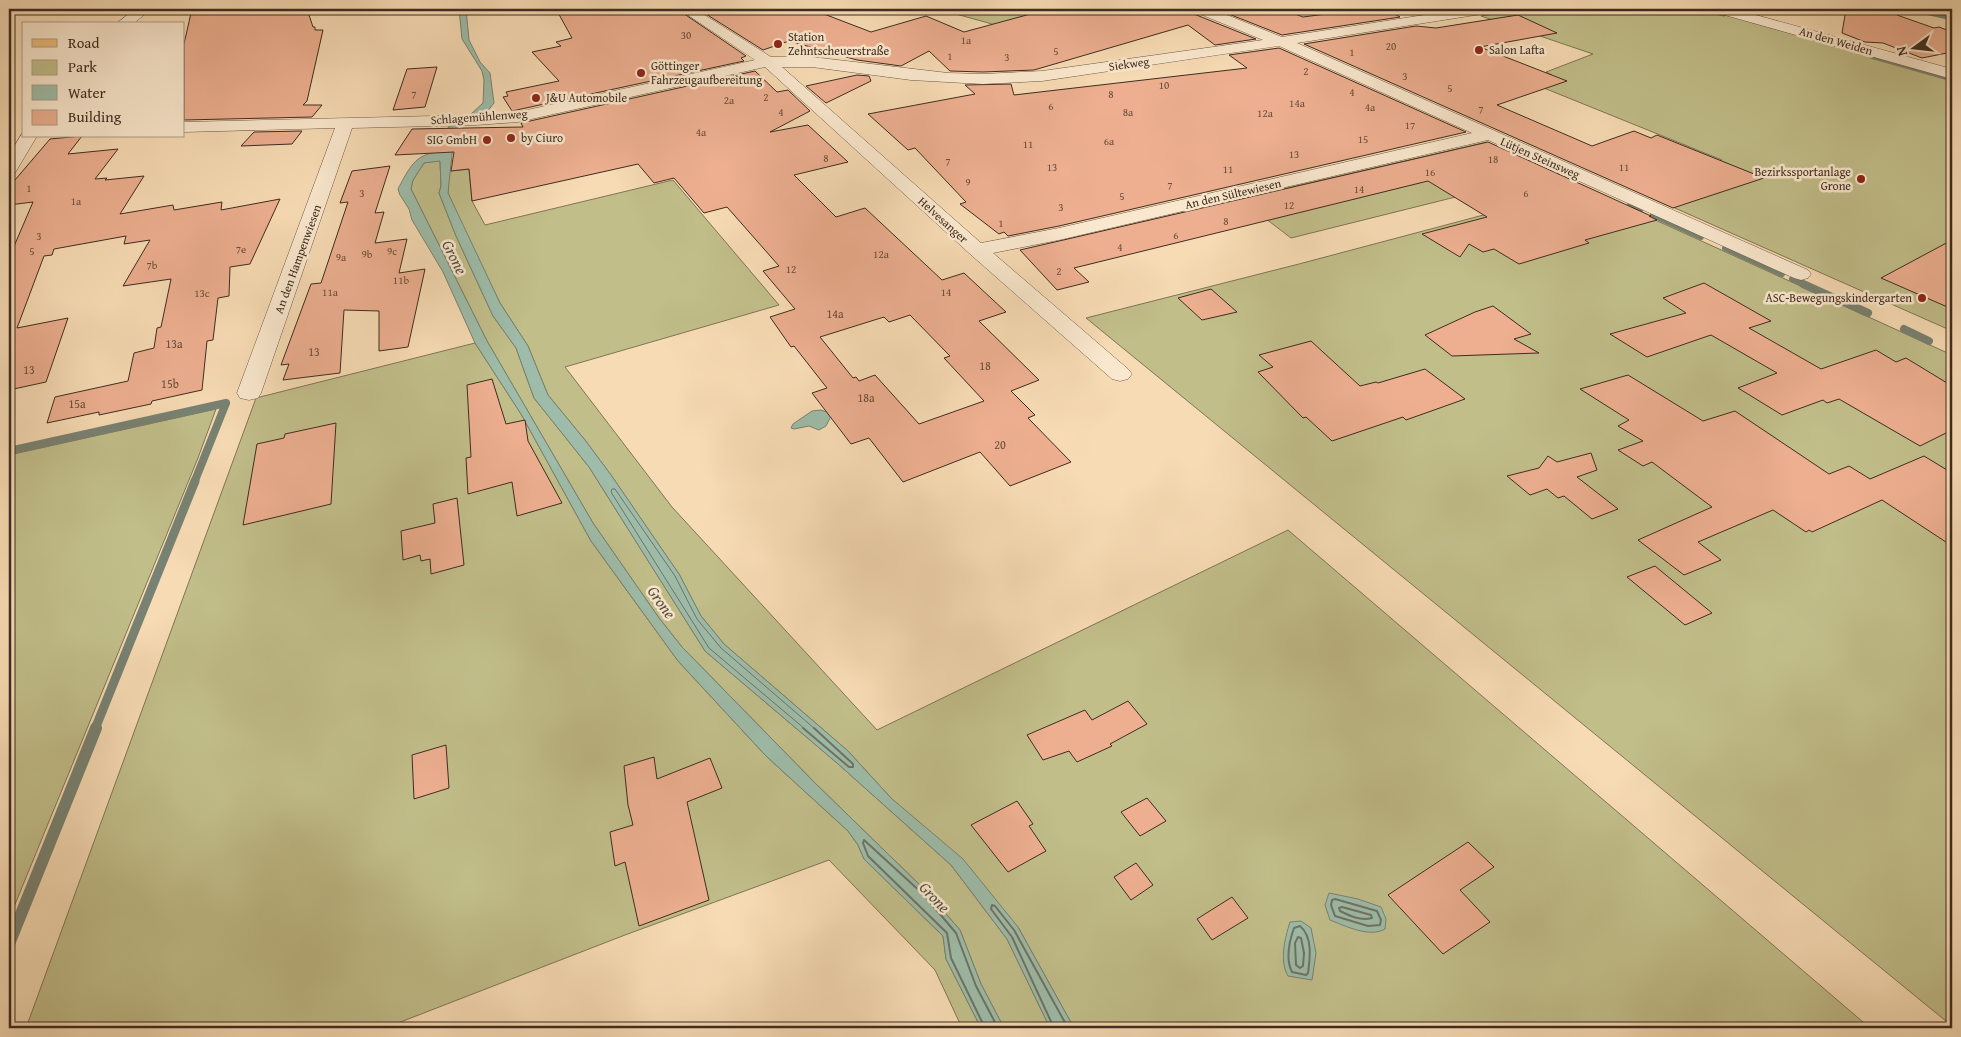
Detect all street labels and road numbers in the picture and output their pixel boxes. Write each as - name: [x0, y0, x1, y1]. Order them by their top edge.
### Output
- street label: An den Weiden: [1797, 22, 1875, 59]
- street label: Siekweg: [1108, 52, 1150, 75]
- street label: Schlagemühlenweg: [430, 105, 528, 128]
- street label: Lütjen Steinsweg: [1498, 132, 1583, 183]
- street label: An den Sültewiesen: [1183, 174, 1283, 213]
- street label: Helvesanger: [915, 193, 972, 247]
- street label: An den Hampenwiesen: [270, 202, 325, 316]

